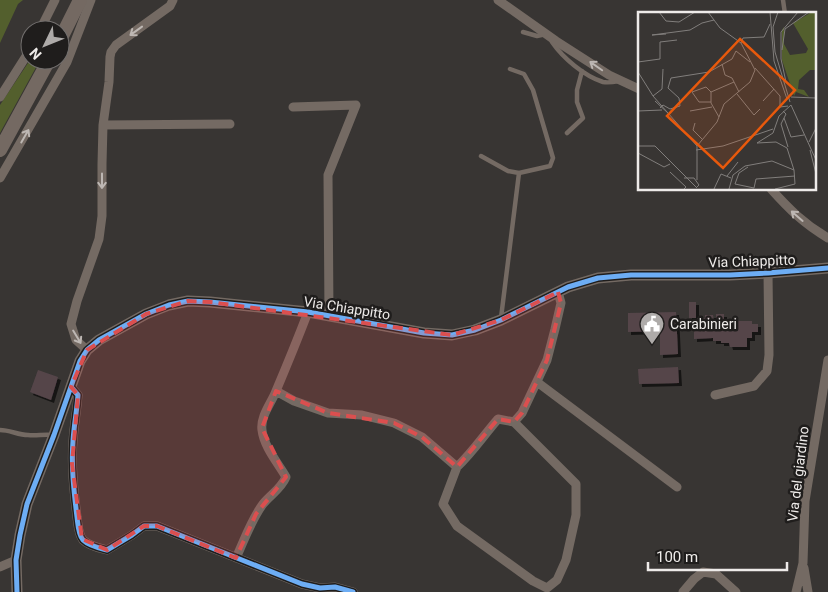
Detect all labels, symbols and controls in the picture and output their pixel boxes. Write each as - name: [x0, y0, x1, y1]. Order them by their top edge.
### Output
- inset map: [638, 12, 816, 190]
- north arrow: [20, 20, 70, 70]
- one-way arrow: [130, 25, 143, 36]
- text: N: [26, 45, 45, 63]
- one-way arrow: [589, 61, 603, 71]
- one-way arrow: [20, 130, 30, 144]
- one-way arrow: [97, 172, 107, 189]
- one-way arrow: [791, 210, 804, 222]
- street label: Via Chiappitto: [708, 251, 796, 271]
- street label: Via Chiappitto: [303, 293, 391, 323]
- public building icon: Carabinieri: [639, 311, 665, 345]
- place label: Carabinieri: [670, 316, 737, 332]
- one-way arrow: [72, 329, 82, 344]
- street label: Via del giardino: [784, 425, 812, 523]
- scale bar: [648, 540, 787, 572]
- text: 100 m: [656, 548, 698, 566]

